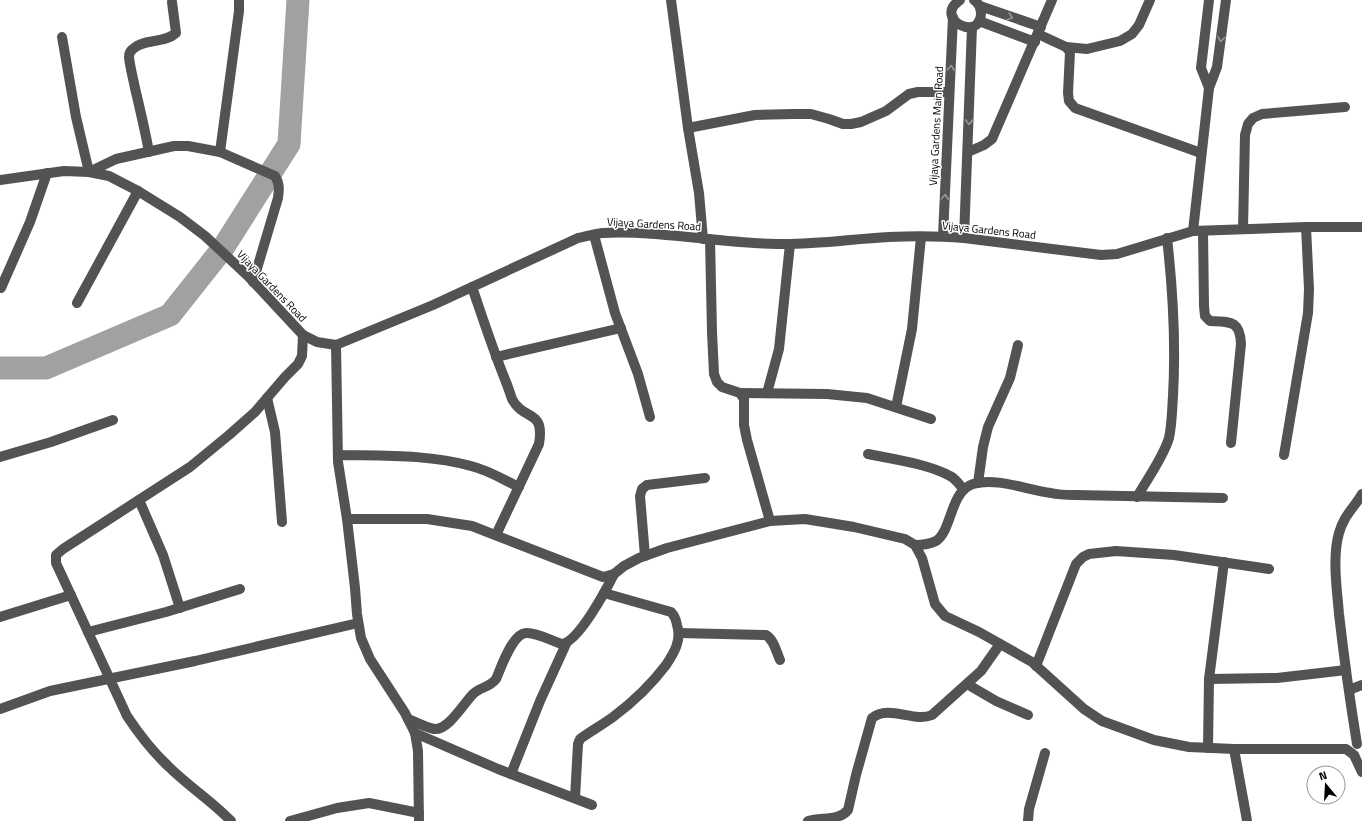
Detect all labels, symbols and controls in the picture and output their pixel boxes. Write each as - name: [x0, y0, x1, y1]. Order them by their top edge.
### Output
- one-way arrow: [1007, 12, 1014, 21]
- one-way arrow: [1217, 36, 1226, 42]
- one-way arrow: [946, 65, 955, 71]
- street label: Vijaya Gardens Main Road: [925, 66, 947, 186]
- one-way arrow: [965, 119, 973, 125]
- one-way arrow: [940, 194, 949, 200]
- street label: Vijaya Gardens Road: [606, 214, 702, 234]
- street label: Vijaya Gardens Road: [941, 217, 1037, 243]
- street label: Vijaya Gardens Road: [233, 246, 311, 326]
- north arrow: [1306, 765, 1346, 805]
- text: N: [1317, 767, 1329, 784]

